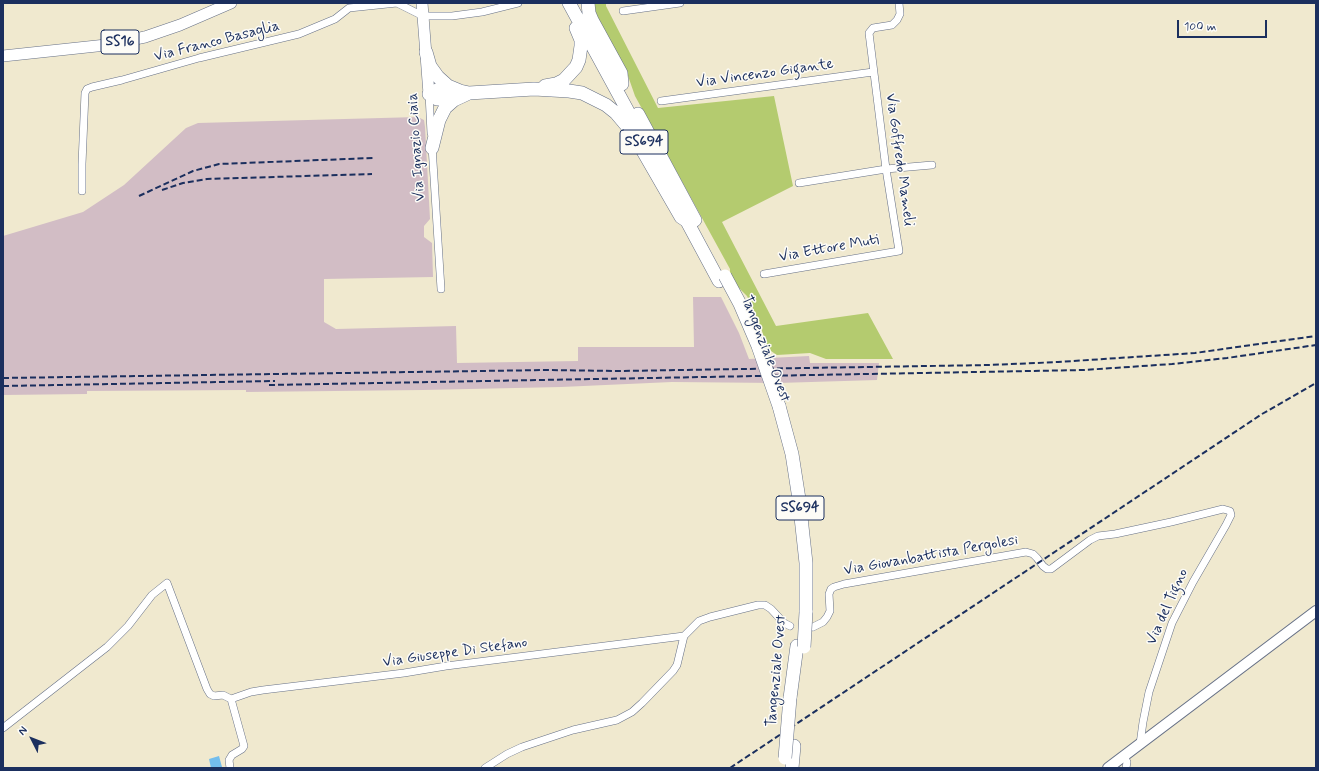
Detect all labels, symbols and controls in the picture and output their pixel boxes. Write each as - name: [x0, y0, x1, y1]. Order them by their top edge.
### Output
- scale bar: [1179, 12, 1269, 38]
- street label: Via Franco Basaglia: [152, 18, 282, 66]
- text: 100 m: [1184, 19, 1216, 35]
- road number: SS16: [101, 30, 139, 54]
- street label: Via Vincenzo Gigante: [695, 55, 835, 93]
- street label: Via Ignazio Ciaia: [404, 92, 430, 202]
- street label: Via Goffredo Mameli: [881, 92, 917, 228]
- road number: SS694: [620, 130, 668, 154]
- street label: Via Ettore Muti: [778, 231, 880, 267]
- street label: Tangenziale Ovest: [736, 293, 794, 405]
- road number: SS694: [776, 496, 824, 520]
- street label: Via Giovanbattista Pergolesi: [842, 532, 1020, 580]
- street label: Via del Tigno: [1143, 566, 1193, 648]
- street label: Tangenziale Ovest: [763, 614, 791, 728]
- street label: Via Giuseppe Di Stefano: [382, 634, 528, 672]
- north arrow: [12, 719, 52, 759]
- text: N: [15, 724, 31, 738]

